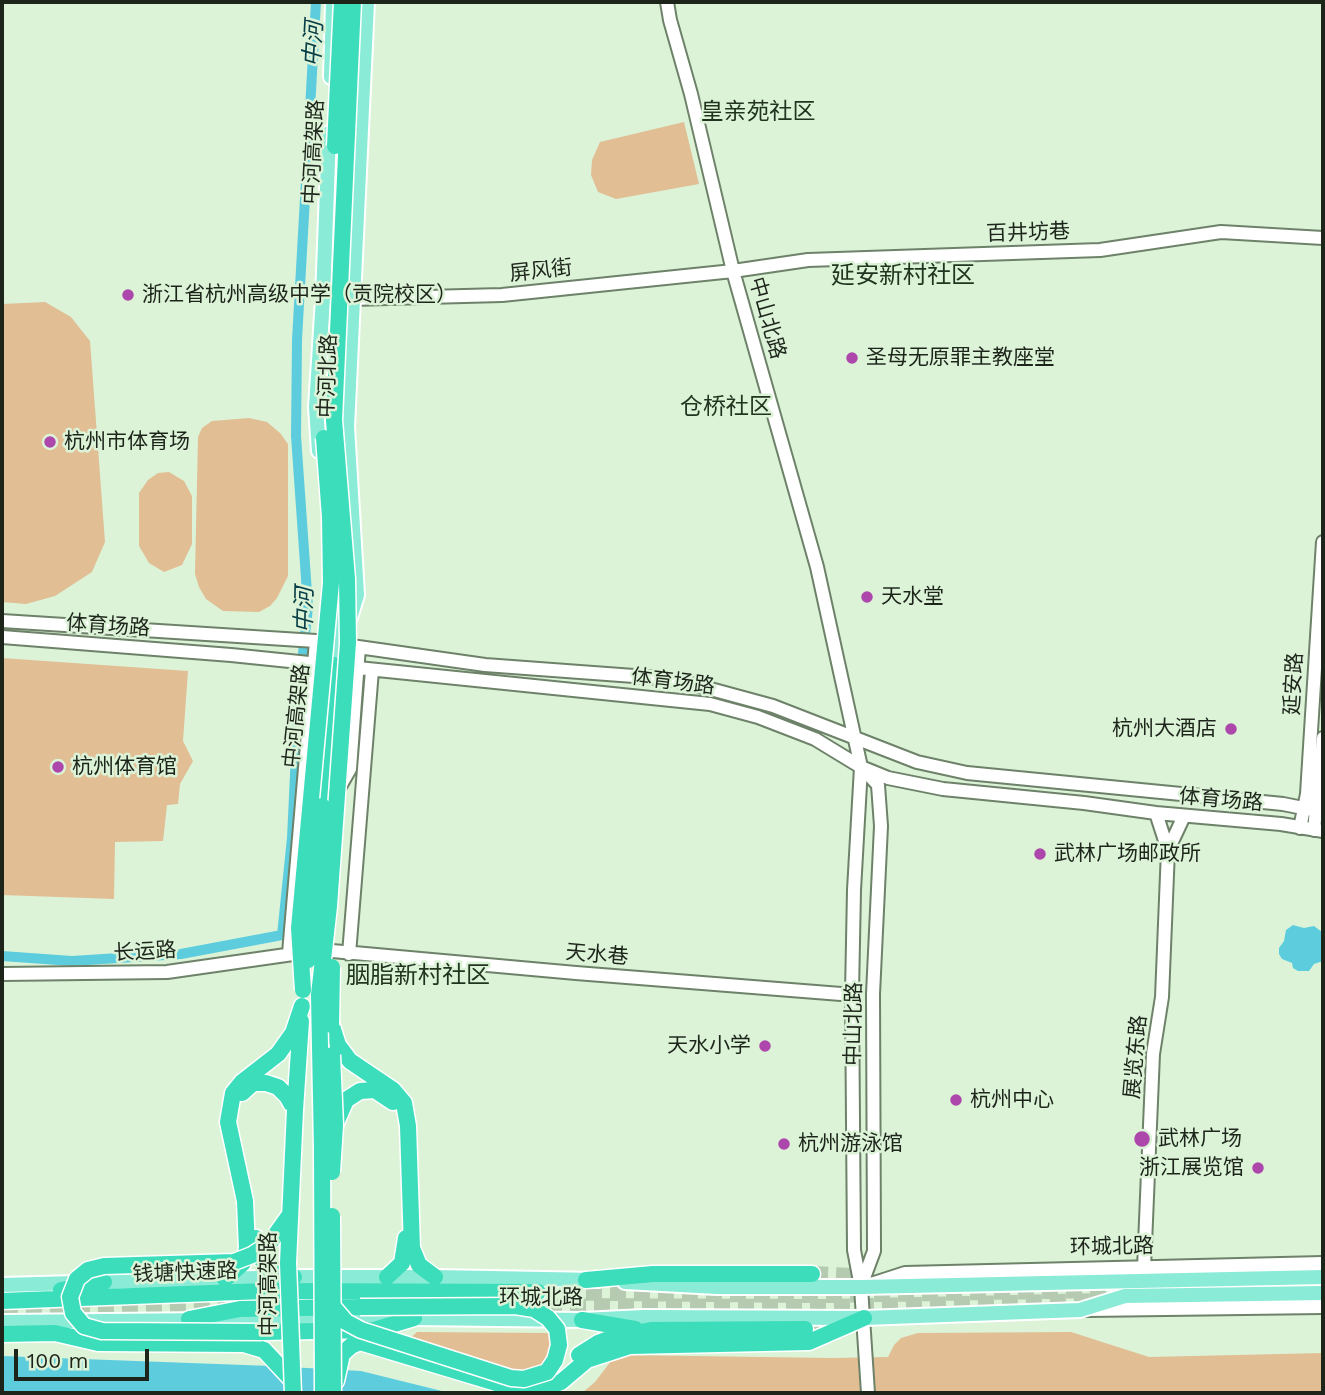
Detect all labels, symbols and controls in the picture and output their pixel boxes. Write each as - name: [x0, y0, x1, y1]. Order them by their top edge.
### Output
- water label: 中河: [299, 20, 329, 68]
- district label: 皇亲苑社区: [701, 98, 815, 126]
- street label: 中河高架路: [299, 99, 329, 205]
- street label: 百井坊巷: [986, 219, 1070, 247]
- street label: 屏风街: [508, 255, 574, 287]
- district label: 延安新村社区: [831, 262, 975, 290]
- street label: 中山北路: [743, 274, 791, 362]
- place label: 浙江省杭州高级中学（贡院校区）: [142, 282, 457, 308]
- marker: 浙江省杭州高级中学（贡院校区）: [120, 287, 136, 303]
- street label: 中河北路: [314, 334, 342, 418]
- place label: 圣母无原罪主教座堂: [866, 345, 1055, 371]
- marker: 圣母无原罪主教座堂: [844, 350, 860, 366]
- district label: 仓桥社区: [680, 393, 772, 421]
- place label: 杭州市体育场: [64, 429, 190, 455]
- marker: 杭州市体育场: [42, 434, 58, 450]
- place label: 天水堂: [881, 584, 944, 610]
- water label: 中河: [291, 587, 319, 633]
- marker: 天水堂: [859, 589, 875, 605]
- street label: 体育场路: [65, 611, 151, 641]
- street label: 延安路: [1280, 652, 1308, 716]
- street label: 中河高架路: [279, 662, 315, 770]
- street label: 体育场路: [630, 664, 716, 700]
- place label: 杭州大酒店: [1112, 716, 1217, 742]
- marker: 杭州大酒店: [1223, 721, 1239, 737]
- place label: 杭州体育馆: [72, 754, 177, 780]
- marker: 杭州体育馆: [50, 759, 66, 775]
- street label: 体育场路: [1178, 784, 1264, 816]
- place label: 武林广场邮政所: [1054, 841, 1201, 867]
- marker: 武林广场邮政所: [1032, 846, 1048, 862]
- street label: 长运路: [113, 938, 177, 966]
- street label: 天水巷: [565, 940, 629, 970]
- district label: 胭脂新村社区: [346, 962, 490, 990]
- street label: 中山北路: [841, 982, 867, 1066]
- street label: 展览东路: [1120, 1014, 1152, 1100]
- place label: 天水小学: [667, 1033, 751, 1059]
- marker: 天水小学: [757, 1038, 773, 1054]
- place label: 杭州中心: [970, 1087, 1054, 1113]
- marker: 杭州中心: [948, 1092, 964, 1108]
- place label: 武林广场: [1158, 1126, 1242, 1152]
- marker: 武林广场: [1132, 1129, 1152, 1149]
- place label: 杭州游泳馆: [798, 1131, 903, 1157]
- marker: 杭州游泳馆: [776, 1136, 792, 1152]
- place label: 浙江展览馆: [1139, 1155, 1244, 1181]
- marker: 浙江展览馆: [1250, 1160, 1266, 1176]
- street label: 中河高架路: [256, 1232, 282, 1336]
- street label: 环城北路: [1070, 1234, 1154, 1260]
- street label: 钱塘快速路: [132, 1259, 238, 1287]
- street label: 环城北路: [499, 1285, 583, 1311]
- scale bar: [18, 1336, 152, 1380]
- text: 100 m: [27, 1348, 89, 1373]

